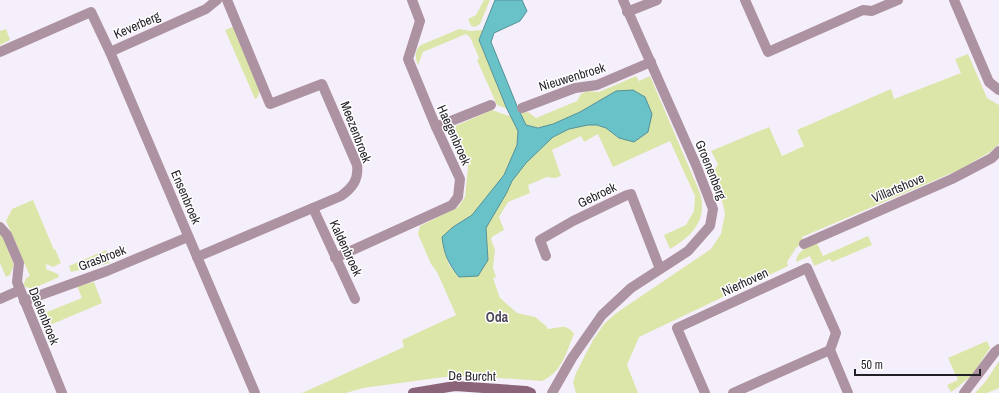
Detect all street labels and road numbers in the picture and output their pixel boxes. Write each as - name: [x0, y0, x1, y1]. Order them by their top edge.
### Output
- street label: Keverberg: [111, 7, 163, 43]
- street label: Nieuwenbroek: [537, 59, 608, 95]
- street label: Meezenbroek: [336, 99, 376, 166]
- street label: Haegenbroek: [433, 102, 475, 168]
- street label: Groenenberg: [691, 138, 731, 202]
- street label: Ensenbroek: [167, 167, 205, 227]
- street label: Villartshove: [869, 169, 927, 207]
- street label: Gebroek: [575, 178, 620, 212]
- street label: Kaldenbroek: [326, 217, 367, 279]
- street label: Grasbroek: [76, 241, 129, 275]
- street label: Nierhoven: [719, 264, 771, 300]
- street label: Daelenbroek: [25, 285, 63, 348]
- street label: De Burcht: [448, 367, 496, 385]

